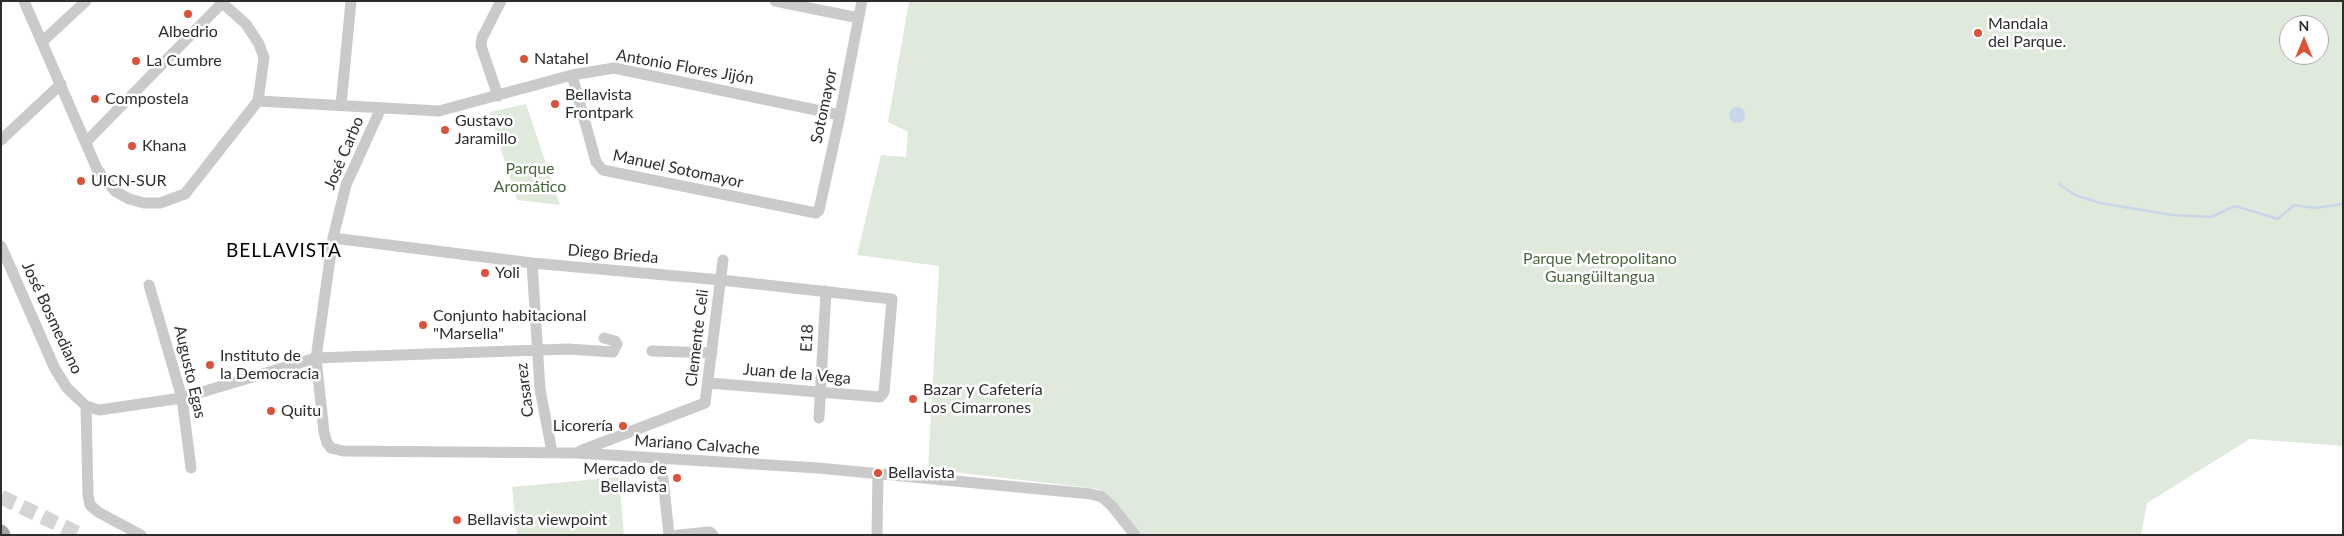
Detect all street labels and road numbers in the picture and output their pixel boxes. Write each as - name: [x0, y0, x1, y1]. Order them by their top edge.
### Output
- street label: Antonio Flores Jijón: [615, 45, 755, 89]
- street label: Sotomayor: [807, 67, 841, 145]
- street label: José Carbo: [320, 114, 368, 192]
- street label: Manuel Sotomayor: [611, 146, 745, 192]
- street label: Diego Brieda: [567, 240, 659, 268]
- street label: José Bosmediano: [18, 259, 86, 377]
- street label: Clemente Celi: [681, 288, 713, 388]
- street label: Augusto Egas: [170, 324, 210, 420]
- street label: E18: [797, 324, 817, 352]
- street label: Juan de la Vega: [742, 360, 852, 388]
- street label: Casarez: [512, 362, 538, 418]
- street label: Mariano Calvache: [634, 431, 760, 459]

